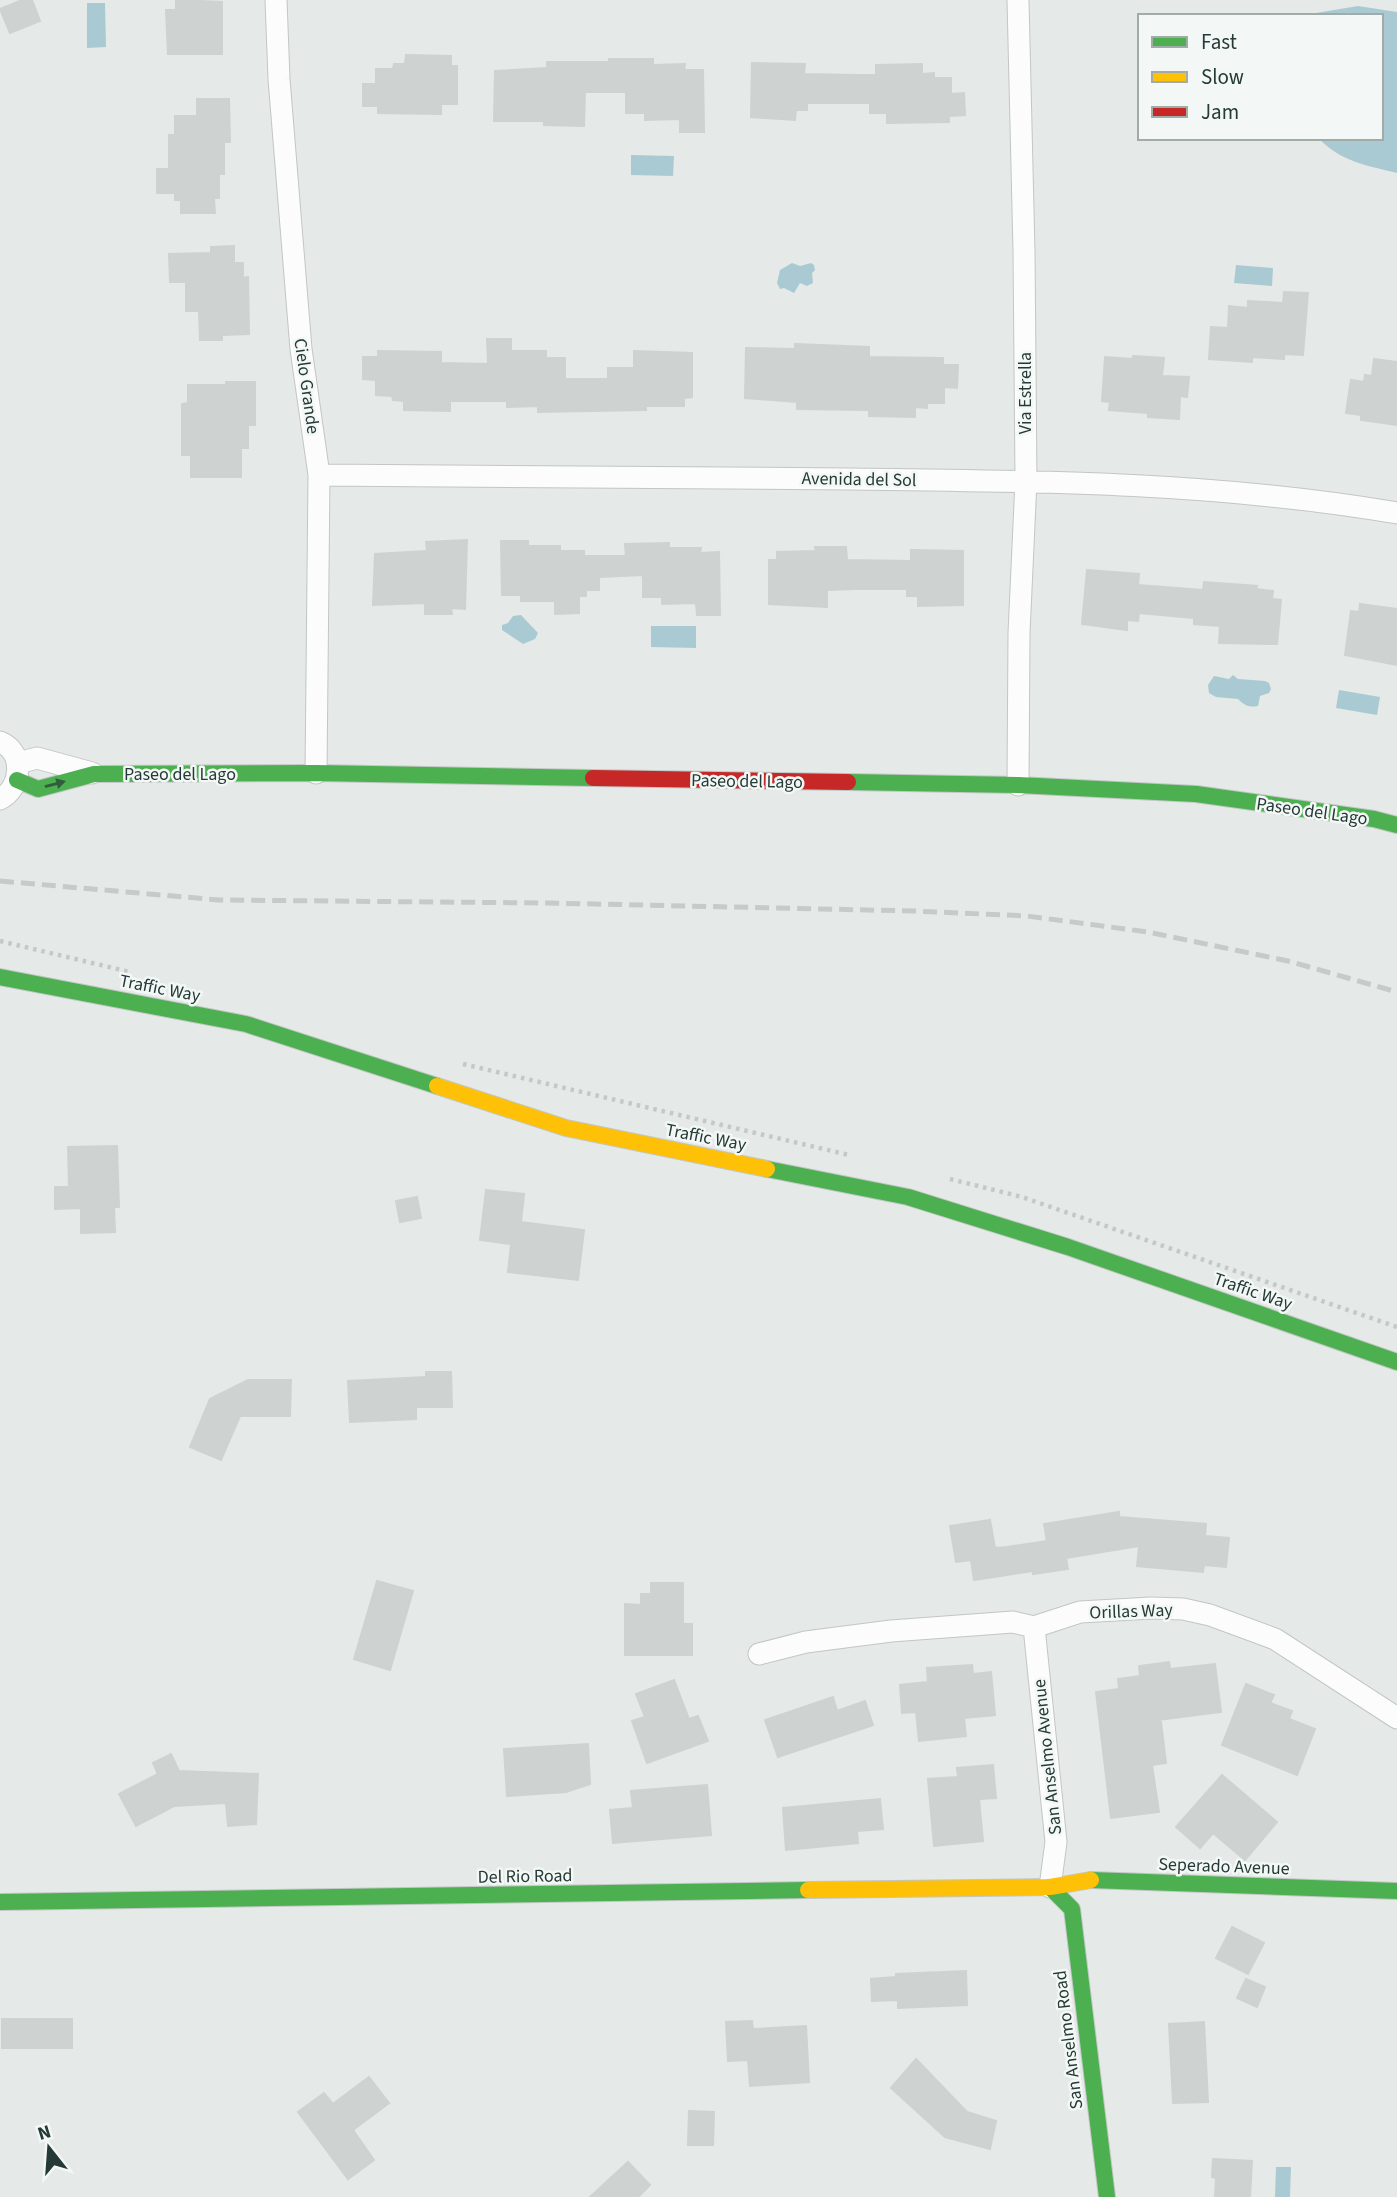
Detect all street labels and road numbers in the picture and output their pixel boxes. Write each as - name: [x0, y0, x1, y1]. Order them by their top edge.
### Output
- street label: Cielo Grande: [287, 337, 326, 436]
- street label: Via Estrella: [1013, 352, 1038, 434]
- street label: Avenida del Sol: [801, 466, 917, 493]
- street label: Paseo del Lago: [124, 762, 236, 787]
- street label: Paseo del Lago: [691, 768, 803, 795]
- street label: Paseo del Lago: [1255, 791, 1369, 832]
- street label: Traffic Way: [117, 968, 203, 1009]
- street label: Traffic Way: [663, 1117, 749, 1158]
- street label: Traffic Way: [1210, 1266, 1296, 1317]
- street label: Orillas Way: [1089, 1598, 1174, 1625]
- street label: San Anselmo Avenue: [1027, 1678, 1068, 1836]
- street label: Seperado Avenue: [1158, 1852, 1290, 1881]
- street label: Del Rio Road: [477, 1863, 573, 1890]
- street label: San Anselmo Road: [1048, 1969, 1089, 2111]

